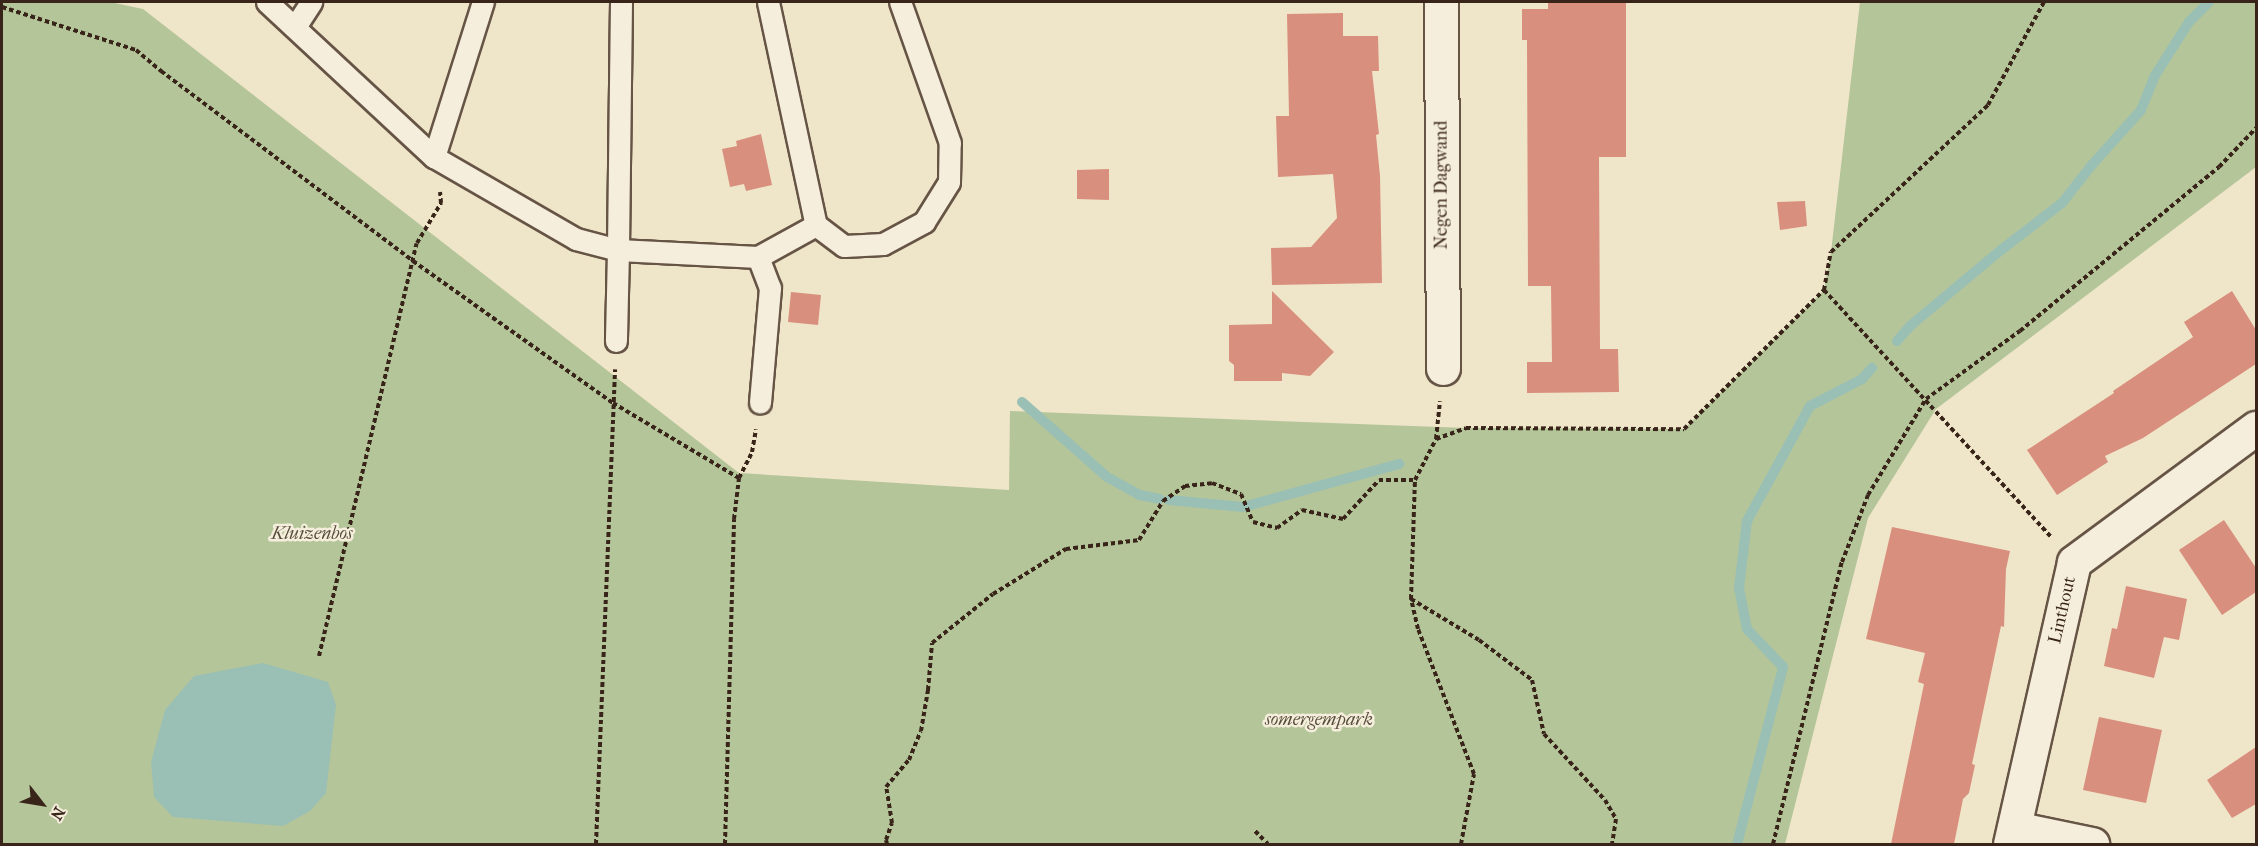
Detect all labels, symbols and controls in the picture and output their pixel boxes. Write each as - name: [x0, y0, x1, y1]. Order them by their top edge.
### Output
- street label: Negen Dagwand: [1431, 121, 1453, 249]
- park label: Kluizenbos: [271, 523, 353, 545]
- street label: Linthout: [2045, 574, 2081, 646]
- park label: somergempark: [1265, 709, 1373, 731]
- north arrow: [12, 774, 72, 834]
- text: N: [47, 803, 69, 824]

